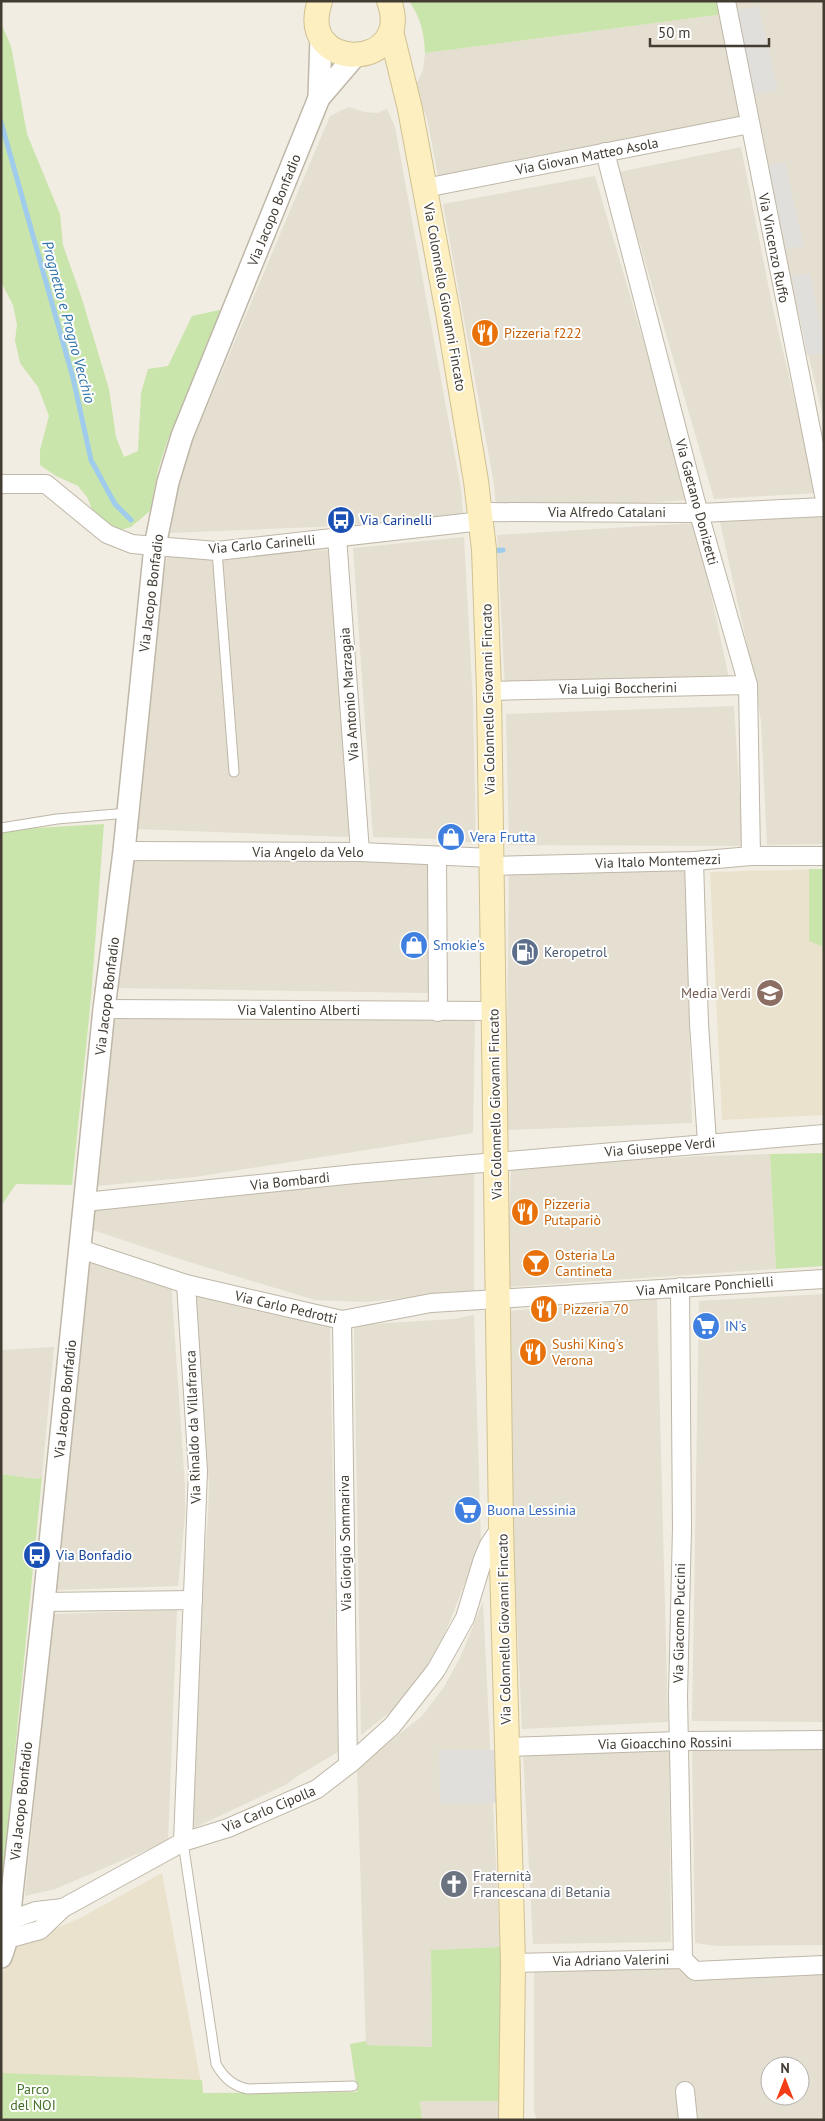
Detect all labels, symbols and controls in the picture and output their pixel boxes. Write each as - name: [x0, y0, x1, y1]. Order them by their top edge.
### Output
- scale bar: [650, 15, 769, 47]
- text: 50 m: [658, 23, 691, 42]
- street label: Via Giovan Matteo Asola: [513, 133, 660, 179]
- street label: Via Jacopo Bonfadio: [243, 151, 305, 270]
- street label: Via Vincenzo Ruffo: [754, 191, 793, 304]
- street label: Via Colonnello Giovanni Fincato: [419, 200, 470, 393]
- water label: Prognetto e Progno Vecchio: [38, 239, 100, 405]
- restaurant icon: Pizzeria f222: [470, 318, 500, 348]
- place label: Pizzeria f222: [504, 324, 582, 342]
- street label: Via Gaetano Donizetti: [671, 436, 723, 567]
- street label: Via Alfredo Catalani: [547, 503, 666, 521]
- bus stop icon: Via Carinelli: [326, 505, 356, 535]
- place label: Via Carinelli: [359, 511, 432, 529]
- street label: Via Carlo Carinelli: [207, 530, 316, 558]
- street label: Via Jacopo Bonfadio: [135, 533, 167, 654]
- street label: Via Colonnello Giovanni Fincato: [477, 603, 499, 796]
- street label: Via Antonio Marzagaia: [335, 627, 363, 762]
- street label: Via Luigi Boccherini: [558, 678, 677, 698]
- shop icon: Vera Frutta: [436, 822, 466, 852]
- place label: Vera Frutta: [469, 828, 536, 846]
- street label: Via Angelo da Velo: [251, 843, 364, 861]
- street label: Via Italo Montemezzi: [594, 850, 721, 872]
- shop icon: Smokie's: [399, 930, 429, 960]
- street label: Via Jacopo Bonfadio: [91, 936, 123, 1057]
- place label: Smokie's: [433, 936, 485, 954]
- fuel station icon: Keropetrol: [510, 937, 540, 967]
- place label: Keropetrol: [544, 943, 607, 961]
- school or university icon: Media Verdi: [755, 978, 785, 1008]
- place label: Media Verdi: [681, 984, 751, 1002]
- street label: Via Valentino Alberti: [237, 1001, 360, 1019]
- street label: Via Colonnello Giovanni Fincato: [484, 1008, 506, 1201]
- street label: Via Giuseppe Verdi: [603, 1133, 716, 1161]
- street label: Via Bombardi: [248, 1168, 331, 1194]
- place label: Pizzeria Putapariò: [544, 1195, 601, 1229]
- restaurant icon: Pizzeria Putapariò: [510, 1197, 540, 1227]
- place label: Osteria La Cantineta: [555, 1246, 615, 1280]
- bar icon: Osteria La Cantineta: [521, 1248, 551, 1278]
- street label: Via Amilcare Ponchielli: [635, 1272, 774, 1300]
- street label: Via Carlo Pedrotti: [232, 1286, 339, 1328]
- restaurant icon: Pizzeria 70: [529, 1294, 559, 1324]
- place label: Pizzeria 70: [563, 1300, 629, 1318]
- supermarket icon: IN's: [691, 1311, 721, 1341]
- place label: IN's: [725, 1317, 747, 1335]
- place label: Sushi King's Verona: [551, 1335, 624, 1369]
- restaurant icon: Sushi King's Verona: [518, 1337, 548, 1367]
- street label: Via Jacopo Bonfadio: [50, 1339, 80, 1460]
- street label: Via Rinaldo da Villafranca: [181, 1350, 205, 1505]
- street label: Via Giorgio Sommariva: [335, 1475, 355, 1612]
- supermarket icon: Buona Lessinia: [453, 1495, 483, 1525]
- place label: Buona Lessinia: [487, 1501, 576, 1519]
- street label: Via Colonnello Giovanni Fincato: [493, 1533, 515, 1726]
- bus stop icon: Via Bonfadio: [22, 1540, 52, 1570]
- place label: Via Bonfadio: [55, 1546, 132, 1564]
- street label: Via Giacomo Puccini: [669, 1563, 689, 1684]
- street label: Via Gioacchino Rossini: [597, 1733, 732, 1753]
- street label: Via Jacopo Bonfadio: [6, 1741, 36, 1862]
- street label: Via Carlo Cipolla: [219, 1781, 318, 1837]
- place label: Fraternità Francescana di Betania: [473, 1867, 611, 1901]
- church icon: Fraternità Francescana di Betania: [439, 1869, 469, 1899]
- street label: Via Adriano Valerini: [551, 1950, 670, 1970]
- north arrow: [760, 2056, 810, 2106]
- text: N: [780, 2059, 790, 2077]
- park label: Parco del NOI: [10, 2080, 56, 2114]

